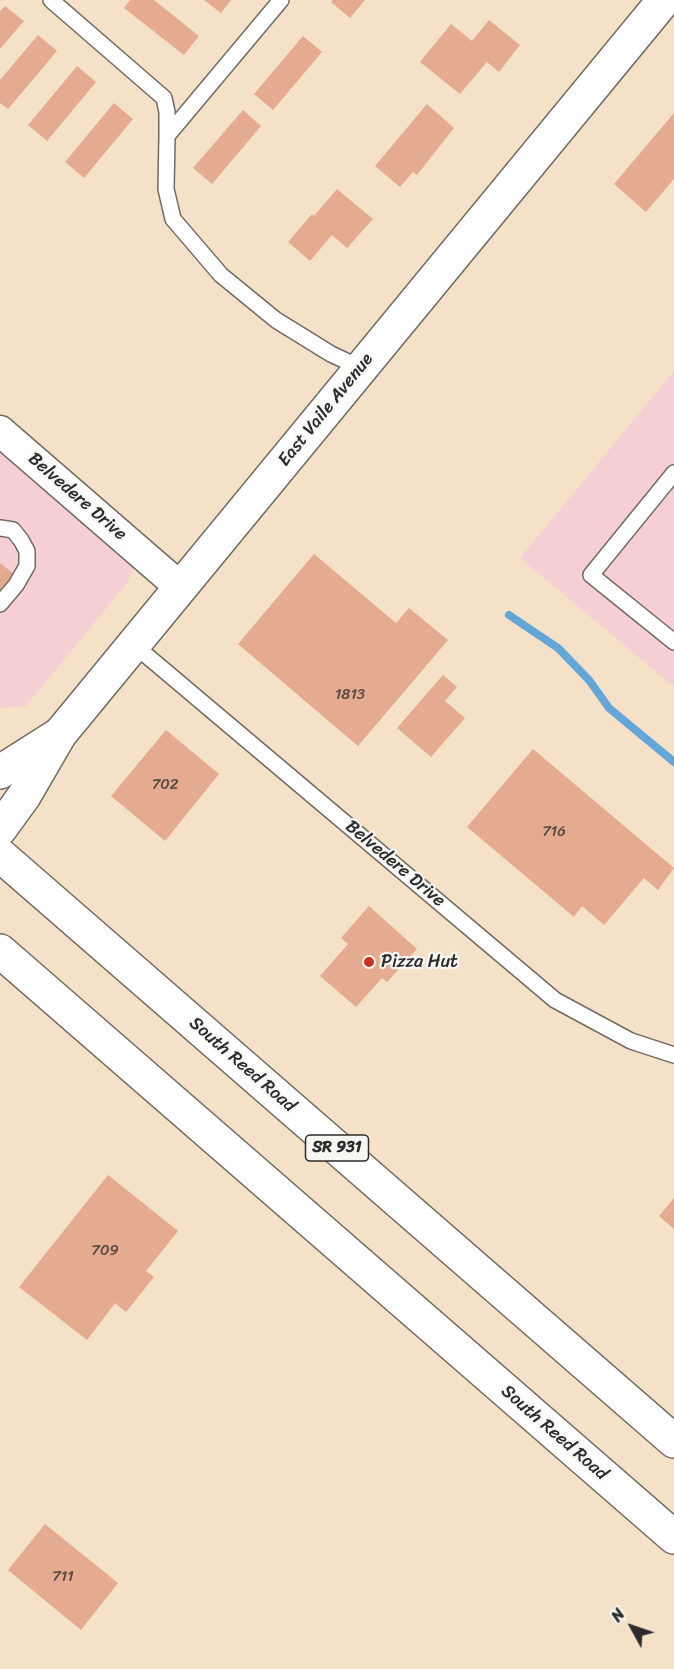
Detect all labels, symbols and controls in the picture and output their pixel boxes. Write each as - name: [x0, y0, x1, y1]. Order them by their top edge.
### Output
- street label: East Vaile Avenue: [274, 349, 378, 471]
- street label: Belvedere Drive: [23, 448, 131, 546]
- house number: 1813: [335, 686, 365, 704]
- house number: 702: [152, 776, 178, 794]
- street label: Belvedere Drive: [341, 816, 449, 912]
- house number: 716: [542, 823, 566, 841]
- place label: Pizza Hut: [381, 951, 458, 973]
- marker: Pizza Hut: [362, 955, 376, 969]
- street label: South Reed Road: [184, 1013, 300, 1117]
- road number: SR 931: [306, 1135, 368, 1161]
- house number: 709: [91, 1242, 119, 1260]
- street label: South Reed Road: [496, 1381, 612, 1485]
- house number: 711: [52, 1568, 74, 1586]
- north arrow: [602, 1597, 662, 1657]
- text: N: [603, 1602, 633, 1629]

